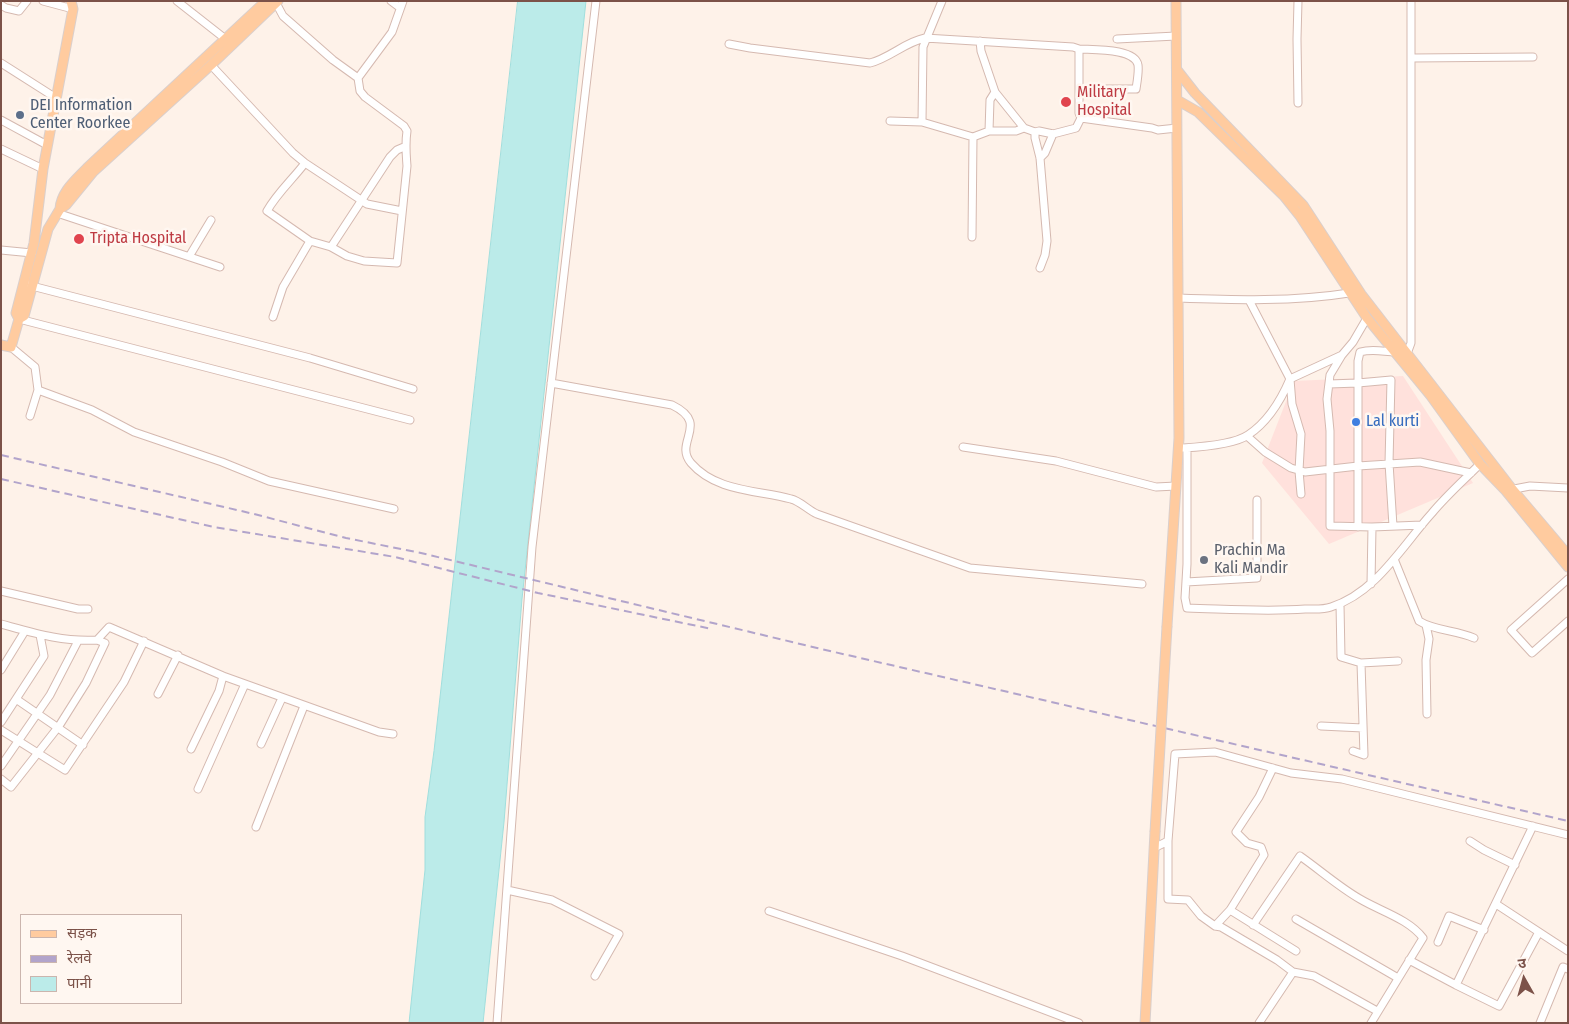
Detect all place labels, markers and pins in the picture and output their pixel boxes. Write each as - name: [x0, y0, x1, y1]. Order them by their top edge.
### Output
- place label: Military Hospital: [1077, 83, 1132, 121]
- marker: Military Hospital: [1059, 95, 1073, 109]
- place label: DEI Information Center Roorkee: [30, 96, 132, 134]
- marker: DEI Information Center Roorkee: [14, 109, 26, 121]
- place label: Tripta Hospital: [90, 229, 186, 249]
- marker: Tripta Hospital: [72, 232, 86, 246]
- place label: Lal kurti: [1366, 412, 1419, 432]
- marker: Lal kurti: [1350, 416, 1362, 428]
- place label: Prachin Ma Kali Mandir: [1214, 541, 1288, 579]
- marker: Prachin Ma Kali Mandir: [1198, 554, 1210, 566]

